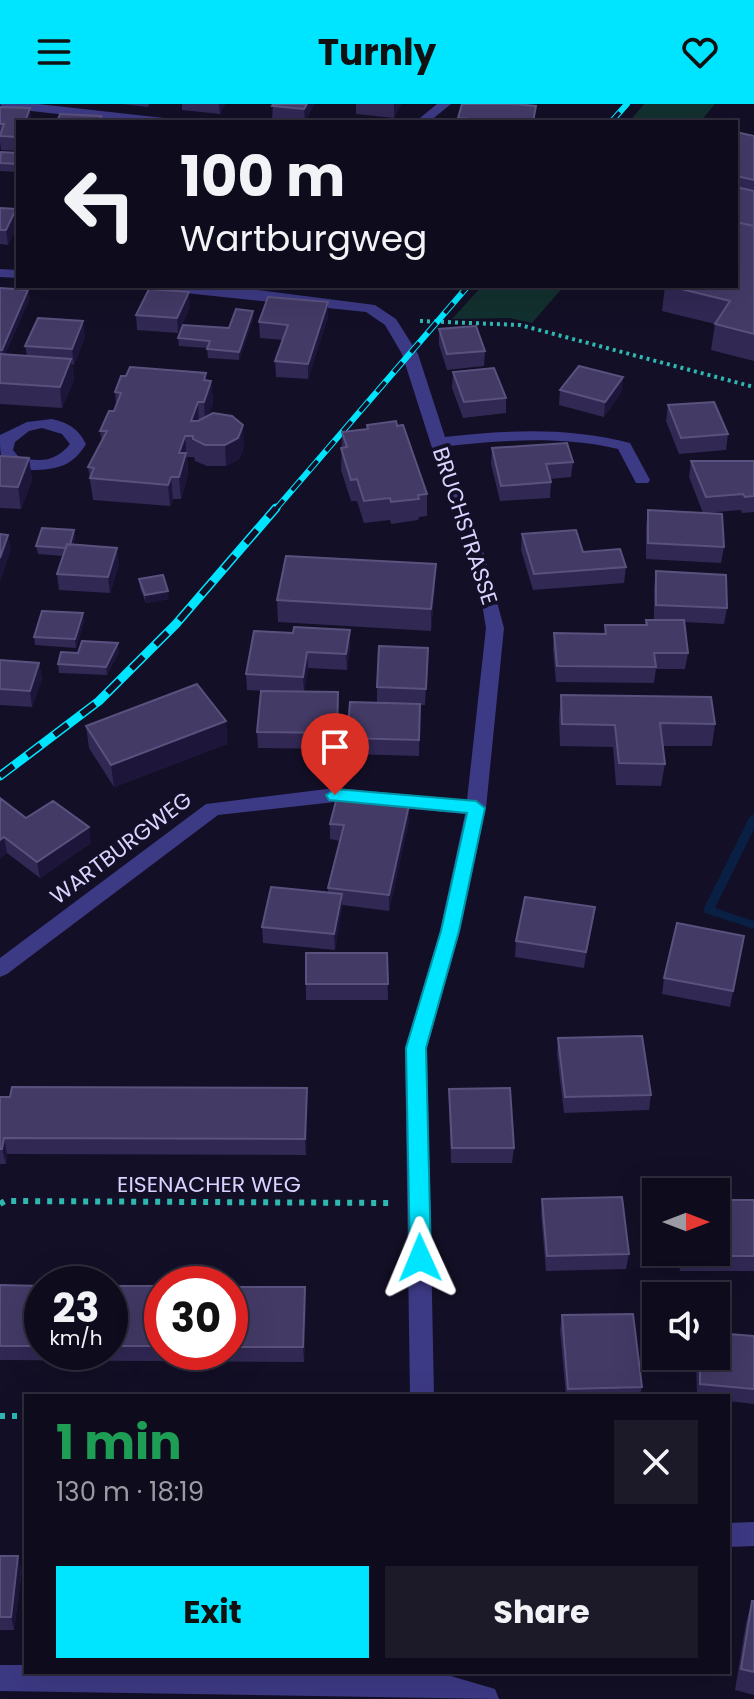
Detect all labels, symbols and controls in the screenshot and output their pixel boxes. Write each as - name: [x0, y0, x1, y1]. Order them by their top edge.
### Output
- text: Turnly: [318, 27, 436, 78]
- icon: menu: [32, 30, 76, 74]
- icon: heart: [678, 30, 722, 74]
- text: 100 m: [180, 137, 345, 216]
- icon: left: [48, 152, 152, 256]
- text: Wartburgweg: [180, 213, 427, 264]
- street label: BRUCHSTRASSE: [425, 443, 505, 609]
- pin: [301, 713, 369, 795]
- icon: arrive: [313, 725, 357, 769]
- street label: WARTBURGWEG: [44, 784, 198, 912]
- street label: EISENACHER WEG: [117, 1169, 301, 1200]
- north arrow: [642, 1178, 730, 1266]
- map controls: [642, 1178, 730, 1370]
- position arrow: [378, 1216, 462, 1300]
- speed limit sign: 30: [144, 1266, 248, 1370]
- text: 23: [52, 1280, 100, 1336]
- button: sound: [642, 1282, 730, 1370]
- text: km/h: [49, 1324, 103, 1352]
- text: 1 min: [56, 1409, 182, 1476]
- button: close: [614, 1420, 698, 1504]
- text: 130 m · 18:19: [56, 1474, 204, 1510]
- button: Exit: [56, 1566, 369, 1658]
- button: Share: [385, 1566, 698, 1658]

